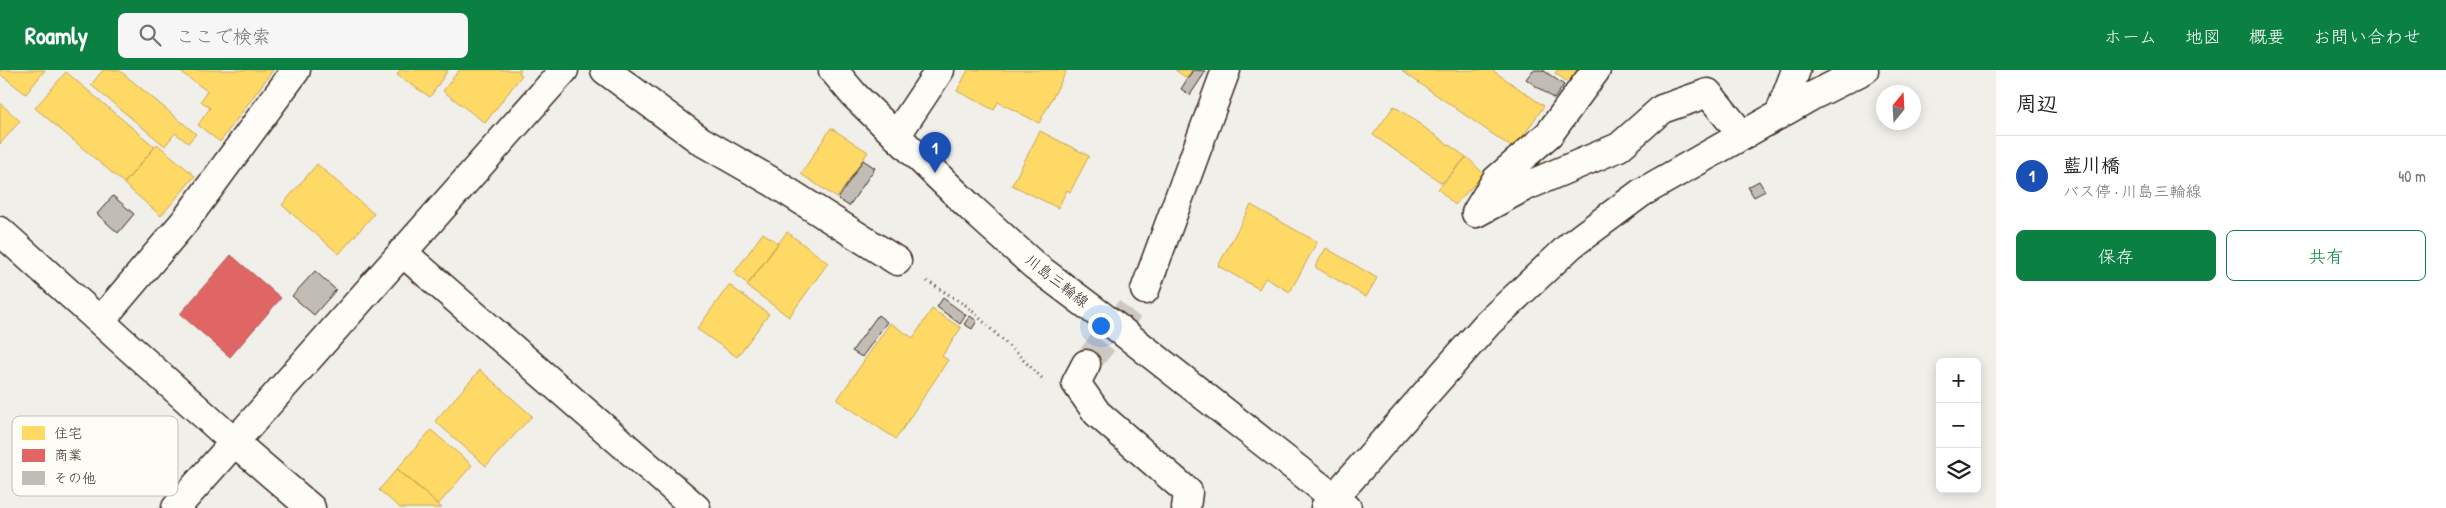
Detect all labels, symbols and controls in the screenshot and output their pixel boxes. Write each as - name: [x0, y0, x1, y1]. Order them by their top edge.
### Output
- search box: [118, 13, 468, 58]
- text: Roamly: [25, 19, 88, 51]
- icon: search: [136, 21, 164, 49]
- text: ここで検索: [176, 23, 271, 49]
- text: ホーム: [2104, 24, 2157, 49]
- text: 地図: [2185, 24, 2221, 49]
- text: 概要: [2249, 24, 2285, 49]
- text: お問い合わせ: [2313, 24, 2421, 49]
- north arrow: [1876, 85, 1921, 130]
- text: 周辺: [2016, 89, 2058, 118]
- pin: 1: [919, 132, 951, 173]
- text: 藍川橋: [2063, 152, 2120, 178]
- text: 1: [2029, 165, 2035, 187]
- text: 40 m: [2398, 165, 2426, 187]
- text: バス停 · 川島三輪線: [2063, 180, 2202, 202]
- button: 保存: [2016, 230, 2216, 281]
- button: 共有: [2226, 230, 2426, 281]
- street label: 川島三輪線: [1021, 249, 1093, 312]
- your location: [1088, 313, 1114, 339]
- map controls: [1936, 358, 1981, 493]
- button: +: [1936, 358, 1981, 403]
- button: −: [1936, 403, 1981, 448]
- legend: [12, 416, 178, 496]
- text: 住宅: [54, 423, 82, 442]
- text: 商業: [54, 445, 82, 464]
- button: layers: [1936, 448, 1981, 493]
- text: その他: [54, 468, 96, 487]

